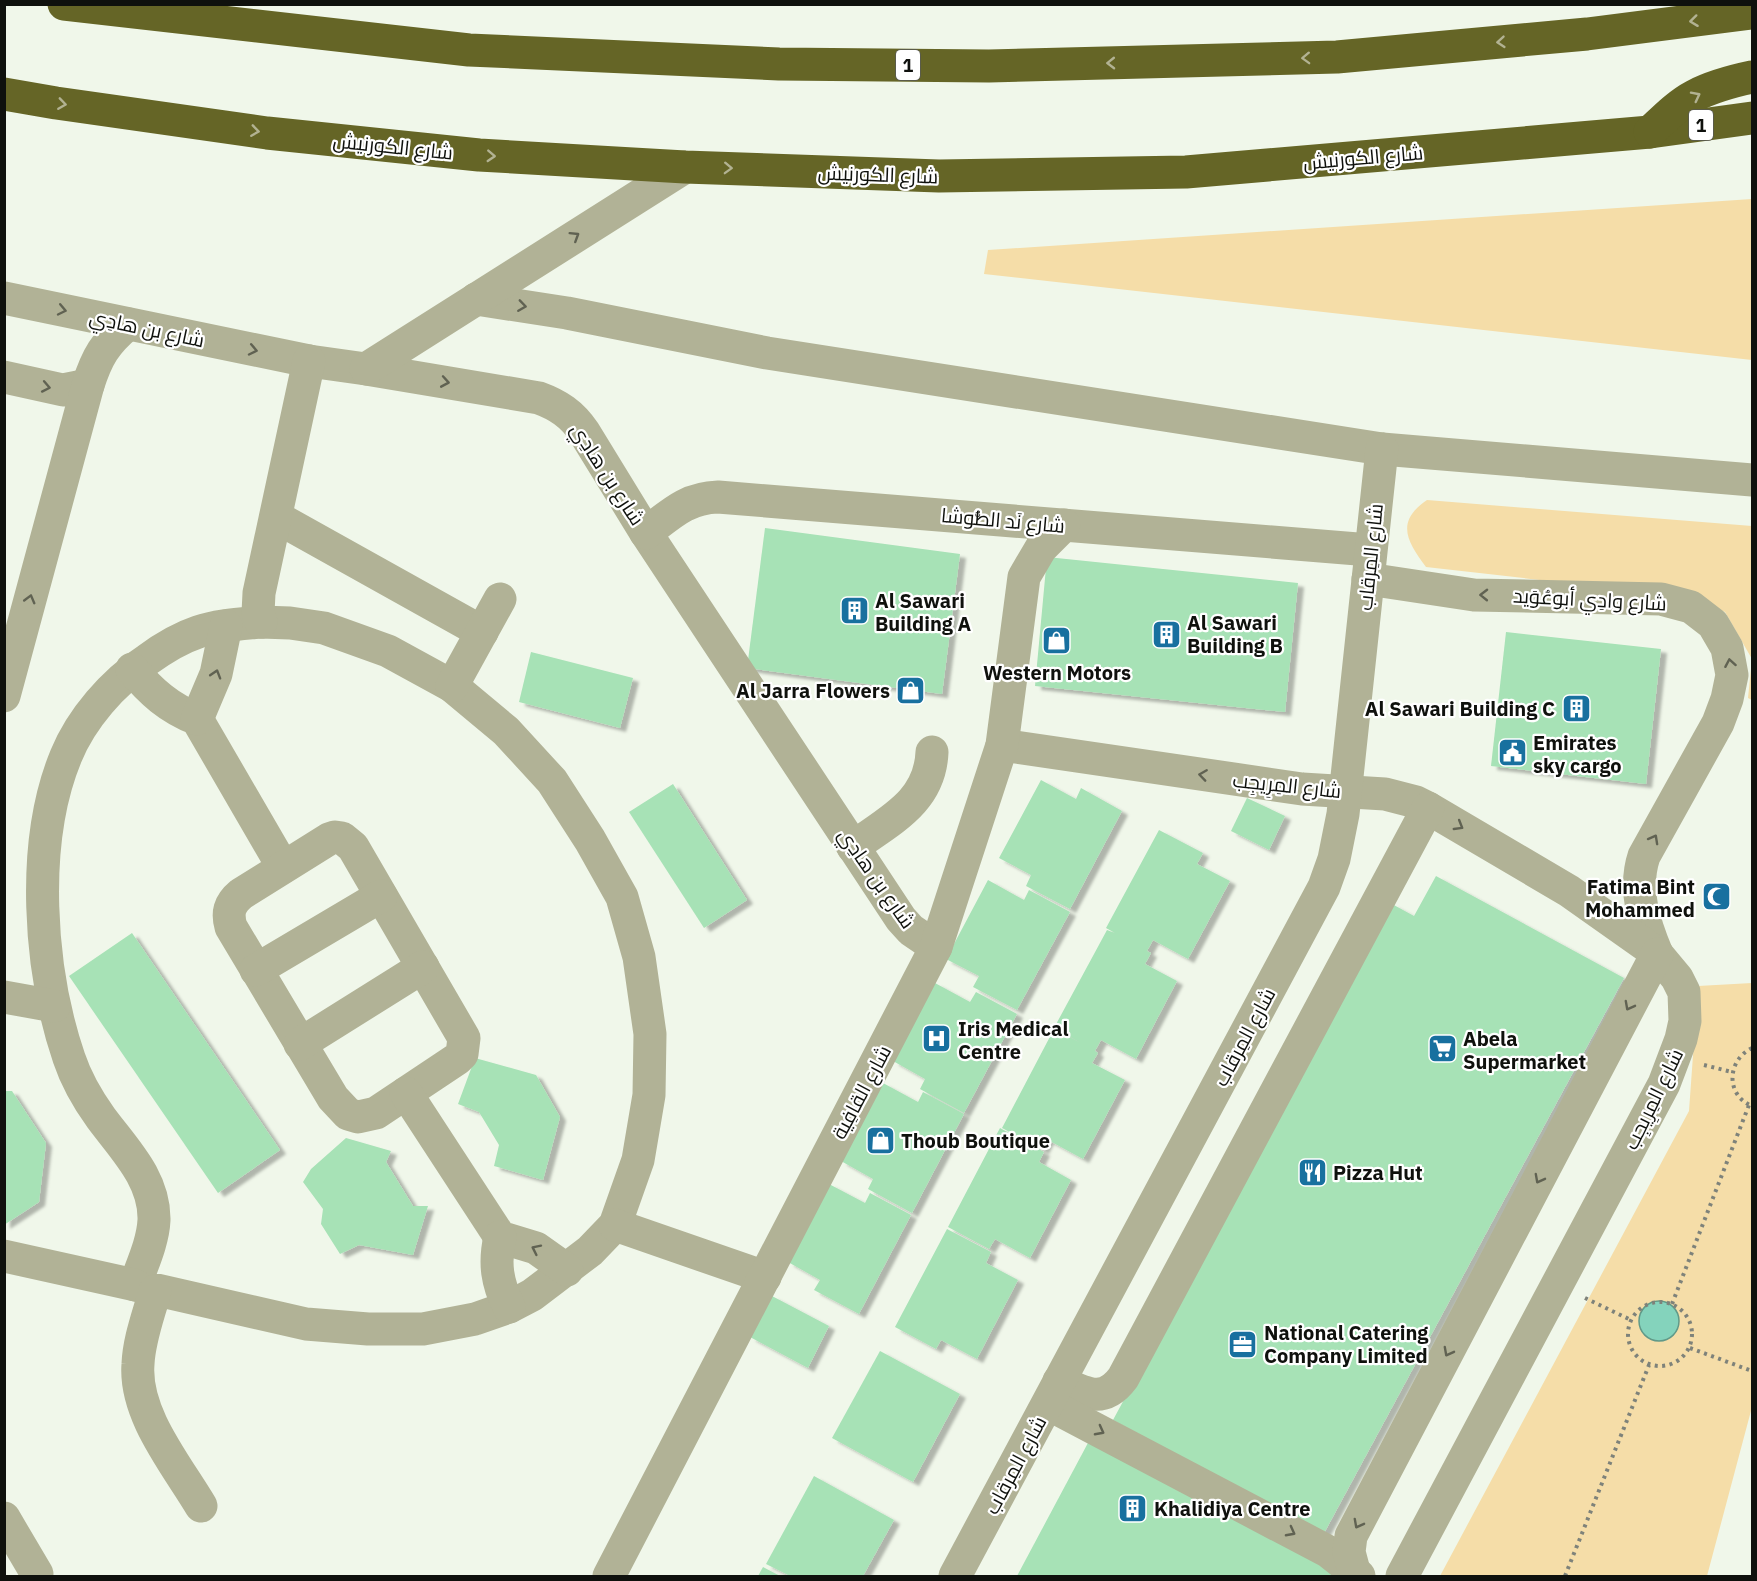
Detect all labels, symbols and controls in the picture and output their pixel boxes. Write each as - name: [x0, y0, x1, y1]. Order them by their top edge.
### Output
- one-way arrow: [1690, 14, 1699, 26]
- one-way arrow: [1496, 35, 1505, 48]
- road number: 1: [896, 50, 920, 80]
- one-way arrow: [1302, 52, 1311, 64]
- one-way arrow: [1107, 57, 1116, 69]
- one-way arrow: [1689, 92, 1700, 104]
- one-way arrow: [58, 98, 67, 110]
- road number: 1: [1689, 110, 1713, 140]
- one-way arrow: [251, 125, 260, 137]
- street label: شارع الكورنيش: [332, 126, 454, 167]
- street label: شارع الكورنيش: [1302, 138, 1424, 177]
- one-way arrow: [486, 149, 495, 162]
- street label: شارع الكورنيش: [817, 158, 939, 191]
- one-way arrow: [723, 162, 732, 175]
- one-way arrow: [569, 231, 579, 243]
- one-way arrow: [517, 300, 526, 312]
- one-way arrow: [56, 303, 66, 316]
- street label: شارع بن هادِي: [86, 303, 207, 356]
- one-way arrow: [247, 342, 257, 355]
- one-way arrow: [440, 375, 450, 388]
- one-way arrow: [41, 379, 51, 392]
- street label: شارع بن هادِي: [562, 418, 651, 532]
- street label: شارع نَد الطُّوشا: [940, 501, 1066, 540]
- street label: شارع المِرقاب: [1351, 502, 1390, 612]
- street label: شارع وادِي أبوعُوَيد: [1512, 581, 1667, 620]
- place label: Al Sawari Building A: [875, 587, 972, 637]
- one-way arrow: [1479, 589, 1488, 601]
- one-way arrow: [23, 595, 36, 605]
- building icon: Al Sawari Building A: [838, 595, 870, 627]
- place label: Al Sawari Building B: [1187, 609, 1283, 659]
- building icon: Al Sawari Building B: [1150, 618, 1182, 650]
- shop icon: Western Motors: [1041, 625, 1073, 657]
- one-way arrow: [1724, 658, 1736, 668]
- place label: Western Motors: [983, 659, 1131, 686]
- one-way arrow: [209, 669, 221, 680]
- shop icon: Al Jarra Flowers: [895, 674, 927, 706]
- place label: Al Jarra Flowers: [736, 677, 890, 704]
- building icon: Al Sawari Building C: [1560, 692, 1592, 724]
- place label: Al Sawari Building C: [1365, 695, 1555, 722]
- place label: Emirates sky cargo: [1533, 729, 1622, 779]
- public building icon: Emirates sky cargo: [1496, 737, 1528, 769]
- street label: شارع المِرِيجِب: [1231, 766, 1343, 805]
- one-way arrow: [1199, 769, 1208, 781]
- one-way arrow: [1452, 818, 1463, 830]
- street label: شارع بن هادِي: [830, 822, 922, 935]
- one-way arrow: [1647, 835, 1658, 845]
- place label: Fatima Bint Mohammed: [1585, 873, 1695, 923]
- mosque icon: Fatima Bint Mohammed: [1700, 881, 1732, 913]
- street label: شارع المِرقاب: [1207, 983, 1282, 1091]
- one-way arrow: [1625, 1000, 1637, 1011]
- place label: Iris Medical Centre: [958, 1015, 1069, 1065]
- hospital icon: Iris Medical Centre: [921, 1023, 953, 1055]
- place label: Abela Supermarket: [1463, 1025, 1586, 1075]
- supermarket icon: Abela Supermarket: [1426, 1033, 1458, 1065]
- street label: شارع القافِية: [825, 1040, 898, 1144]
- street label: شارع المِرِيجِب: [1617, 1044, 1690, 1154]
- shop icon: Thoub Boutique: [864, 1124, 896, 1156]
- place label: Thoub Boutique: [901, 1127, 1050, 1154]
- restaurant icon: Pizza Hut: [1296, 1156, 1328, 1188]
- place label: Pizza Hut: [1333, 1159, 1423, 1186]
- one-way arrow: [1535, 1173, 1546, 1183]
- one-way arrow: [531, 1245, 542, 1256]
- place label: National Catering Company Limited: [1264, 1319, 1429, 1369]
- office icon: National Catering Company Limited: [1227, 1328, 1259, 1360]
- one-way arrow: [1444, 1345, 1455, 1356]
- street label: شارع المِرقاب: [978, 1411, 1053, 1519]
- one-way arrow: [1094, 1424, 1104, 1435]
- building icon: Khalidiya Centre: [1117, 1492, 1149, 1524]
- place label: Khalidiya Centre: [1154, 1495, 1310, 1522]
- one-way arrow: [1353, 1518, 1365, 1529]
- one-way arrow: [1285, 1525, 1295, 1536]

